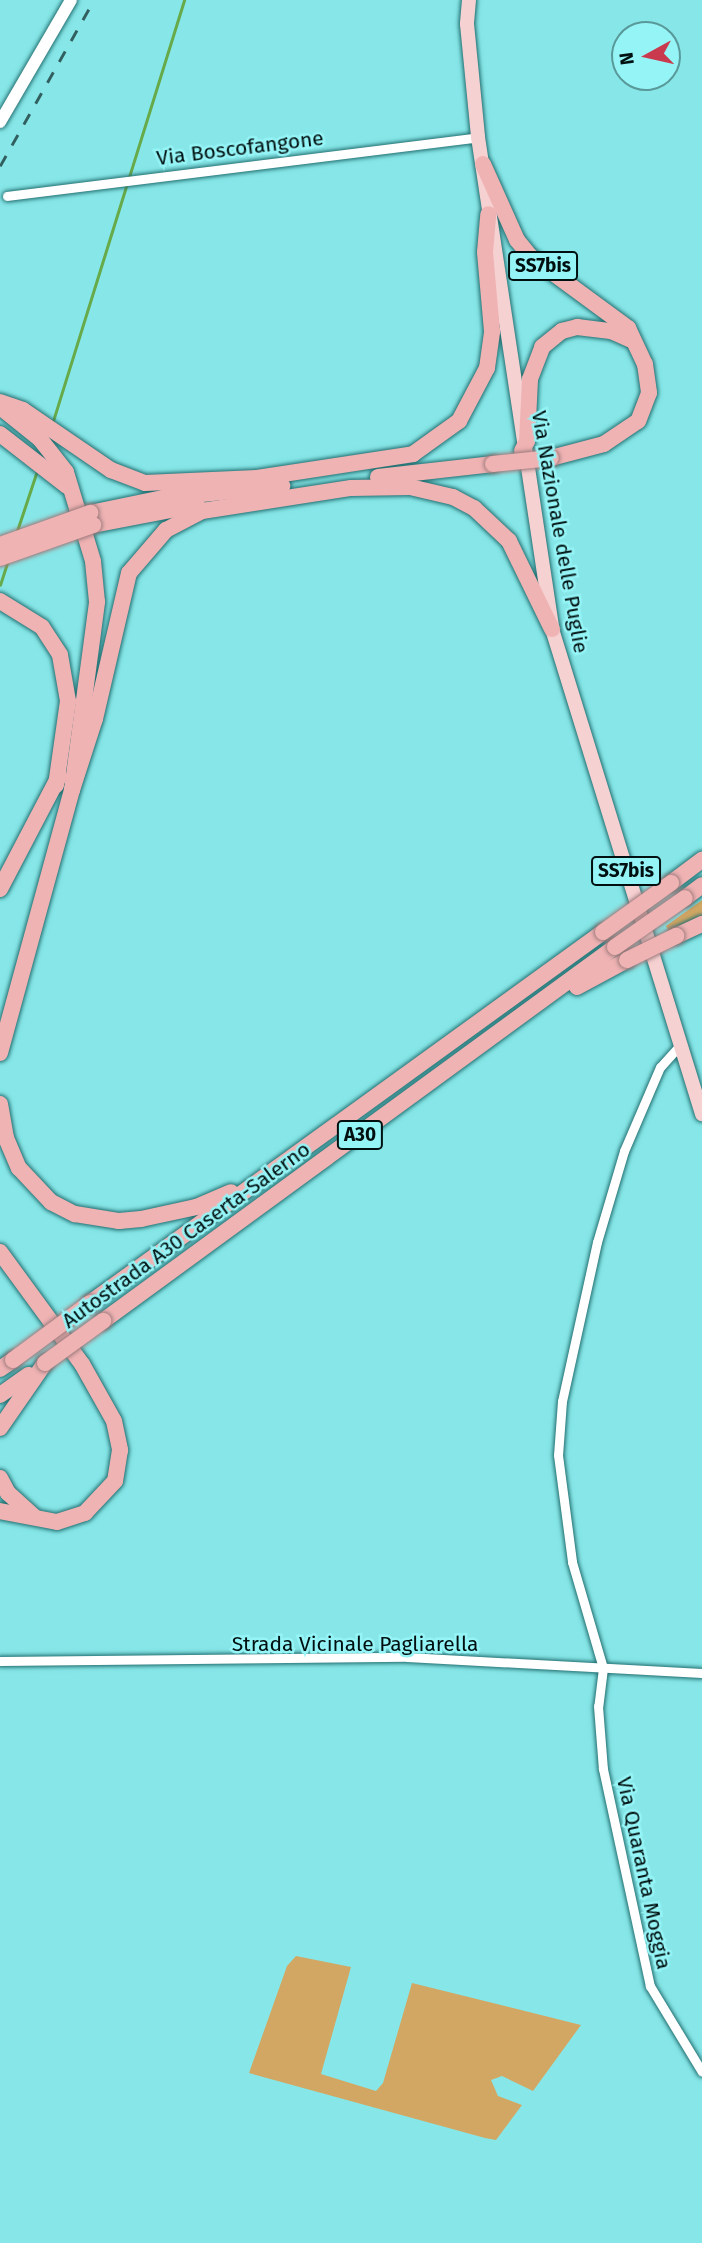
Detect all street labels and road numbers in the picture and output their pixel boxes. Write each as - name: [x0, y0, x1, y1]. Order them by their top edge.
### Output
- street label: Via Boscofangone: [155, 125, 325, 171]
- road number: SS7bis: [508, 250, 578, 282]
- street label: Via Nazionale delle Puglie: [526, 409, 594, 655]
- road number: SS7bis: [591, 856, 661, 886]
- road number: A30: [336, 1120, 384, 1150]
- street label: Autostrada A30 Caserta-Salerno: [57, 1136, 315, 1334]
- street label: Strada Vicinale Pagliarella: [232, 1631, 478, 1657]
- street label: Via Quaranta Moggia: [611, 1774, 677, 1972]

